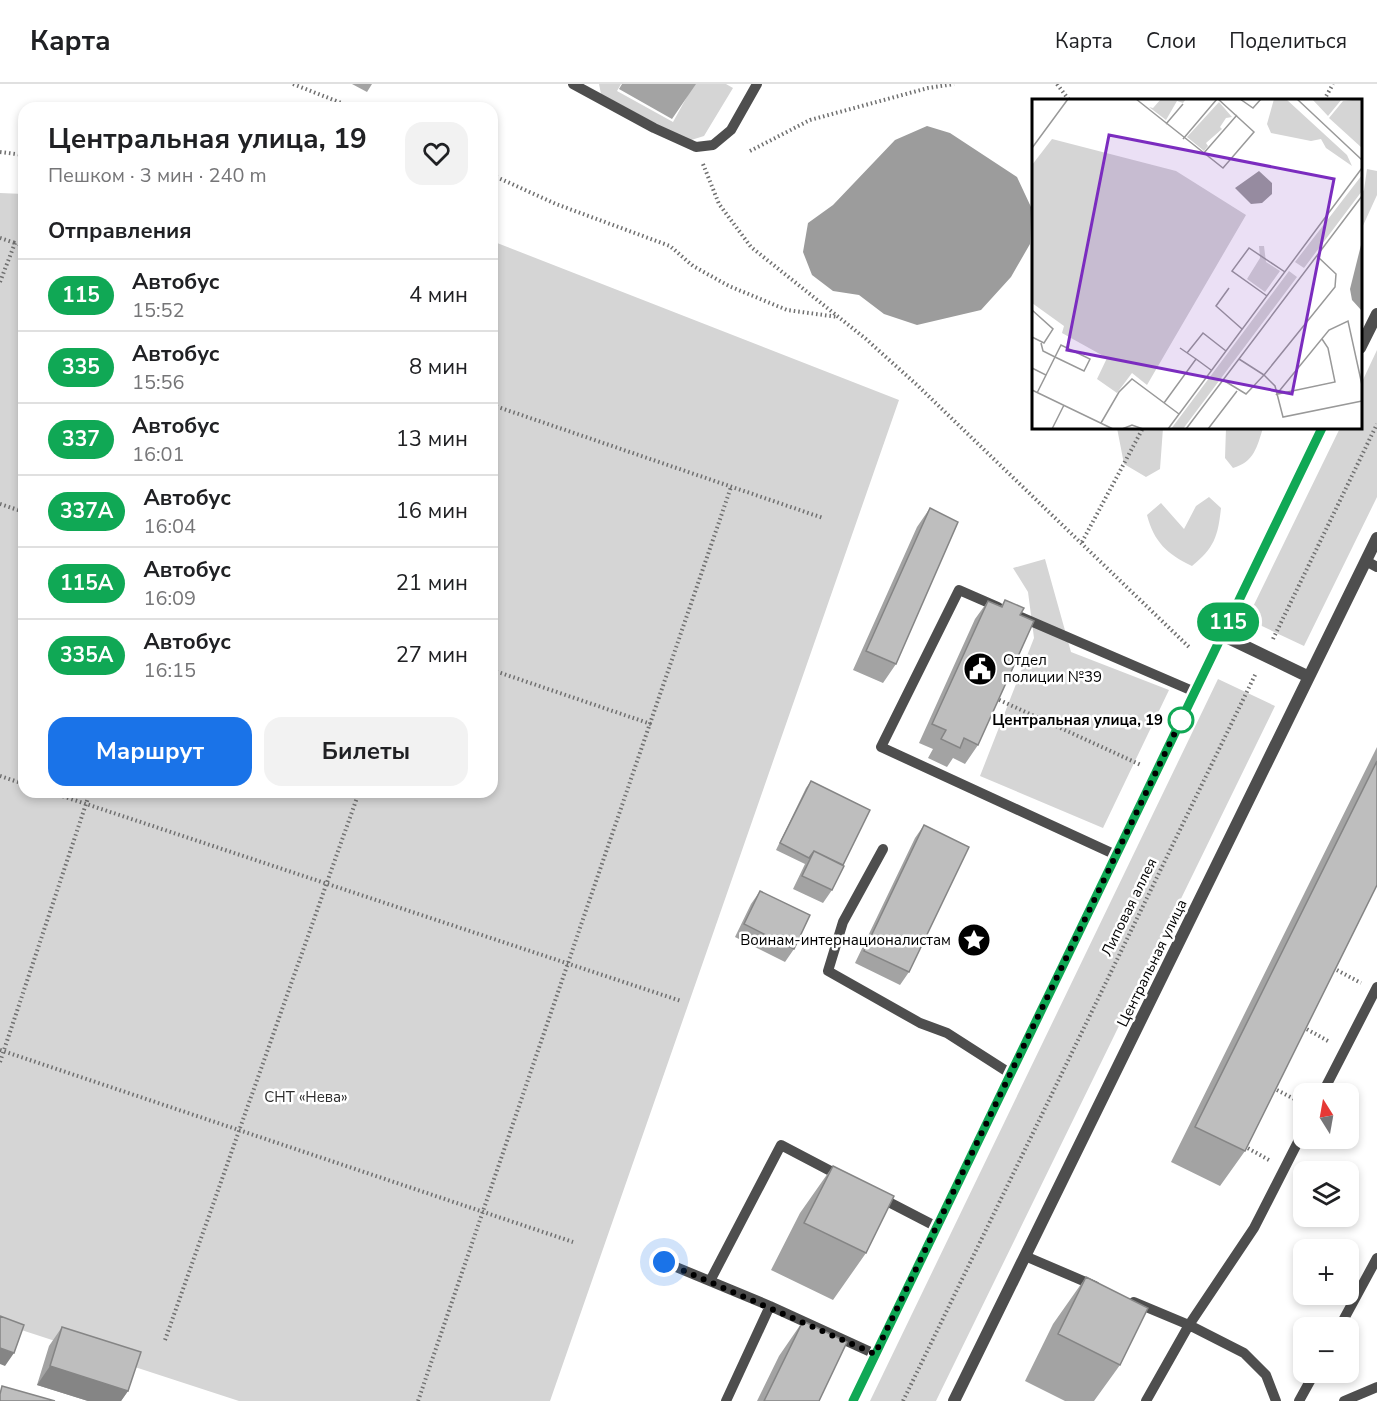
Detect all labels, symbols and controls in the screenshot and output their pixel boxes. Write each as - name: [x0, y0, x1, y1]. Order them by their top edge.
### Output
- text: Карта: [30, 22, 111, 60]
- text: Карта: [1055, 27, 1113, 55]
- text: Слои: [1146, 27, 1196, 55]
- text: Поделиться: [1229, 27, 1347, 55]
- inset map: [1032, 99, 1362, 429]
- text: Центральная улица, 19: [48, 120, 367, 158]
- button: heart: [405, 122, 468, 185]
- text: Пешком · 3 мин · 240 m: [48, 162, 267, 189]
- text: Отправления: [48, 216, 192, 246]
- text: Автобус: [132, 267, 220, 297]
- text: 4 мин: [409, 280, 468, 310]
- text: 115: [62, 281, 100, 309]
- text: 15:52: [132, 297, 185, 324]
- text: Автобус: [132, 339, 220, 369]
- text: 8 мин: [409, 352, 468, 382]
- text: 335: [62, 353, 100, 381]
- text: 15:56: [132, 369, 185, 396]
- text: Автобус: [132, 411, 220, 441]
- text: 13 мин: [396, 424, 468, 454]
- text: 337: [62, 425, 100, 453]
- text: 16:01: [132, 441, 185, 468]
- text: Автобус: [143, 483, 231, 513]
- text: 16 мин: [396, 496, 468, 526]
- text: 337А: [60, 497, 113, 525]
- text: 16:04: [143, 513, 196, 540]
- text: Автобус: [143, 555, 231, 585]
- text: 21 мин: [396, 568, 468, 598]
- text: 115А: [60, 569, 113, 597]
- text: 16:09: [143, 585, 196, 612]
- line badge: 115: [1194, 602, 1262, 642]
- text: 115: [1209, 608, 1247, 636]
- text: Автобус: [143, 627, 231, 657]
- text: 27 мин: [396, 640, 468, 670]
- text: 335А: [60, 641, 113, 669]
- place label: Отдел полиции №39: [1003, 650, 1102, 687]
- public building icon: Отдел полиции №39: [962, 651, 998, 687]
- text: 16:15: [143, 657, 196, 684]
- marker: Центральная улица, 19: [1168, 707, 1194, 733]
- place label: Центральная улица, 19: [992, 710, 1163, 730]
- button: Маршрут: [48, 717, 252, 786]
- button: Билеты: [264, 717, 468, 786]
- street label: Липовая аллея: [1097, 855, 1161, 959]
- street label: Центральная улица: [1112, 896, 1192, 1030]
- place icon: Воинам-интернационалистам: [956, 922, 992, 958]
- place label: Воинам-интернационалистам: [740, 930, 951, 950]
- north arrow: [1293, 1083, 1359, 1149]
- map controls: [1293, 1083, 1359, 1383]
- park label: СНТ «Нева»: [264, 1087, 348, 1107]
- button: layers: [1293, 1161, 1359, 1227]
- button: +: [1293, 1239, 1359, 1305]
- your location: [649, 1247, 679, 1277]
- button: −: [1293, 1317, 1359, 1383]

